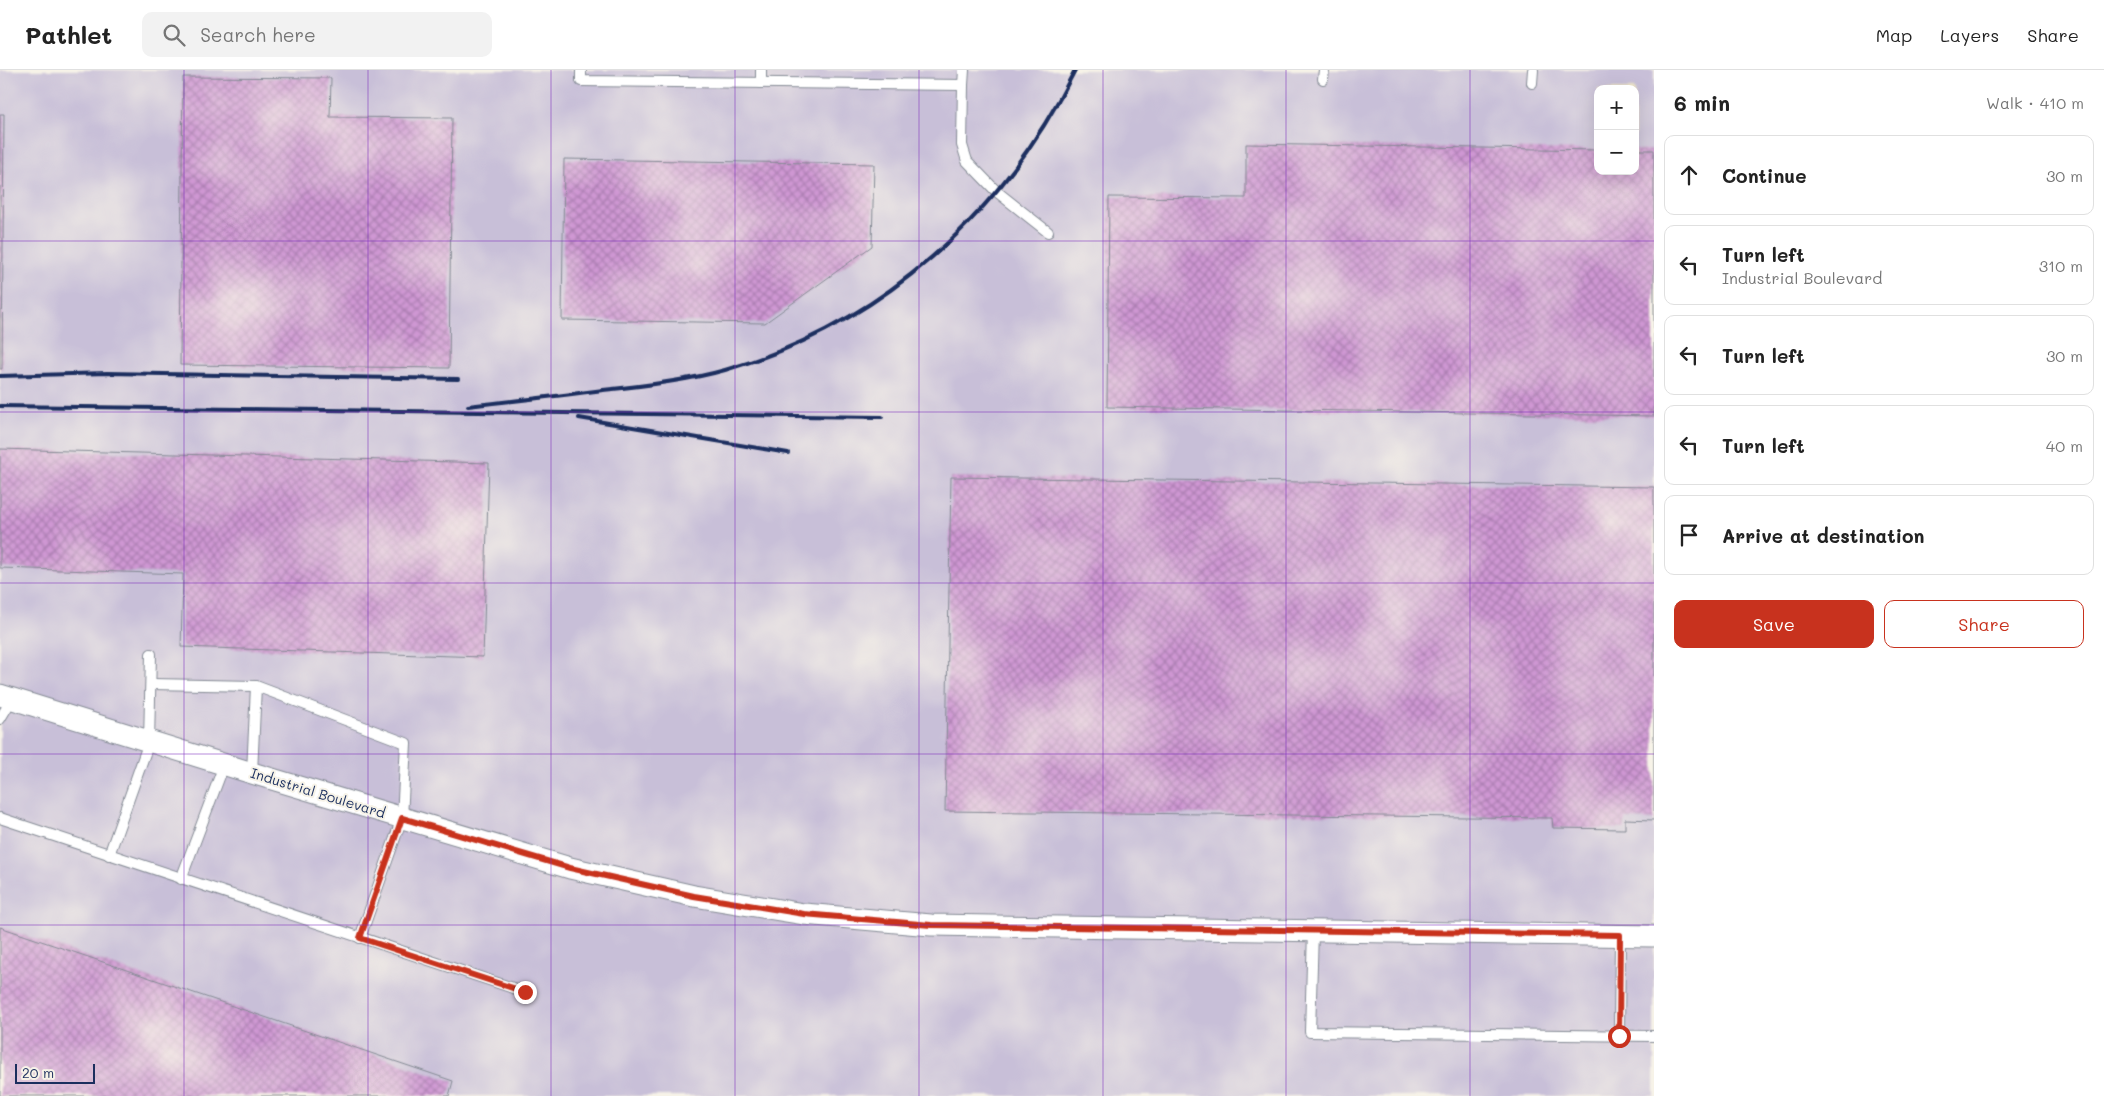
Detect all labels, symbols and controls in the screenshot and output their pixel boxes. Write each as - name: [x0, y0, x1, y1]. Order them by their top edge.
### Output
- search box: [142, 12, 492, 57]
- text: Pathlet: [25, 19, 112, 50]
- icon: search: [160, 21, 188, 49]
- text: Search here: [200, 22, 316, 47]
- text: Map: [1876, 23, 1912, 47]
- text: Layers: [1940, 23, 1999, 47]
- text: Share: [2027, 23, 2079, 47]
- map controls: [1594, 85, 1639, 175]
- button: +: [1594, 85, 1639, 130]
- text: 6 min: [1674, 89, 1730, 116]
- text: Walk · 410 m: [1986, 92, 2084, 113]
- button: −: [1594, 130, 1639, 175]
- icon: ahead: [1675, 161, 1703, 189]
- text: Continue: [1722, 163, 1807, 188]
- text: 30 m: [2046, 165, 2083, 186]
- text: Turn left: [1722, 242, 1805, 267]
- icon: left: [1675, 251, 1703, 279]
- text: 310 m: [2039, 255, 2083, 276]
- text: Industrial Boulevard: [1722, 267, 1882, 288]
- icon: left: [1675, 341, 1703, 369]
- text: Turn left: [1722, 343, 1805, 368]
- text: 30 m: [2046, 345, 2083, 366]
- icon: left: [1675, 431, 1703, 459]
- text: Turn left: [1722, 433, 1805, 458]
- text: 40 m: [2046, 435, 2083, 456]
- icon: arrive: [1675, 521, 1703, 549]
- text: Arrive at destination: [1722, 523, 1925, 548]
- button: Save: [1674, 600, 1874, 648]
- button: Share: [1884, 600, 2084, 648]
- street label: Industrial Boulevard: [248, 763, 388, 822]
- route end: [514, 981, 537, 1004]
- route start: [1608, 1025, 1631, 1048]
- scale bar: [15, 1061, 95, 1084]
- text: 20 m: [22, 1063, 54, 1082]

